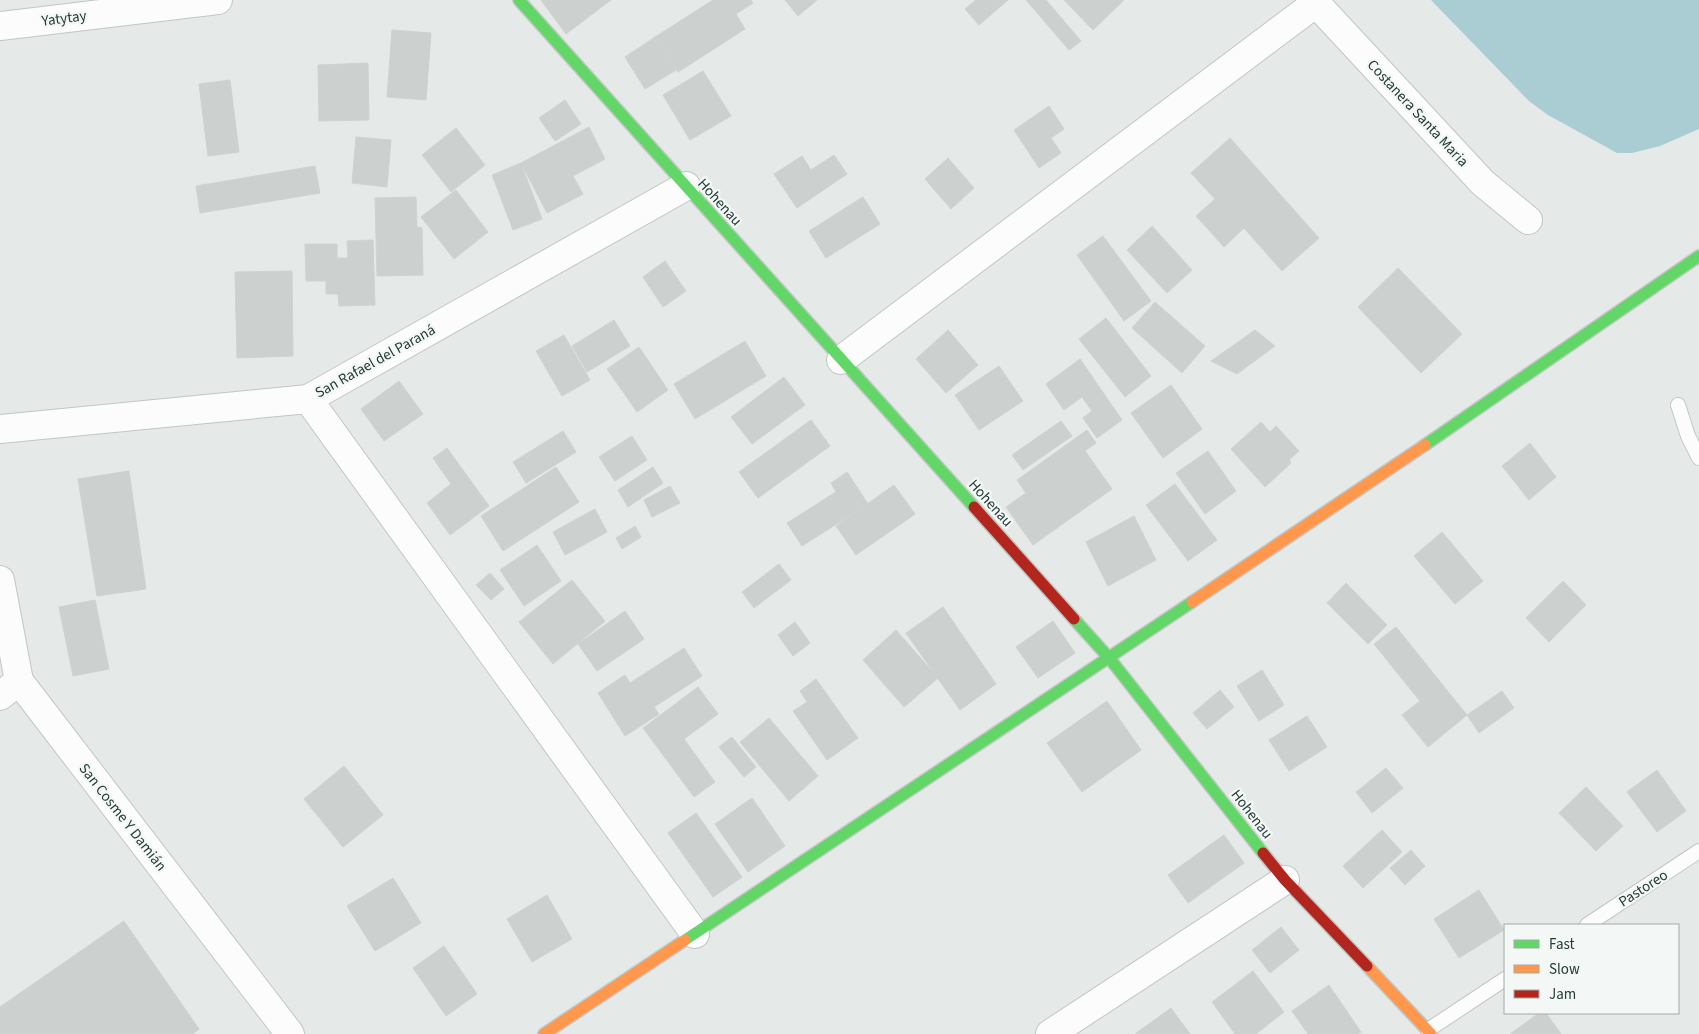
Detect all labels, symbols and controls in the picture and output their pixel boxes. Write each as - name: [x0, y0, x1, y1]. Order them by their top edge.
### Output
- street label: Yatytay: [40, 5, 88, 32]
- street label: Costanera Santa Maria: [1362, 55, 1473, 172]
- street label: Hohenau: [693, 174, 747, 231]
- street label: San Rafael del Paraná: [311, 320, 439, 403]
- street label: Hohenau: [964, 475, 1018, 532]
- street label: San Cosme Y Damián: [74, 759, 171, 876]
- street label: Hohenau: [1226, 785, 1278, 843]
- street label: Pastoreo: [1614, 865, 1672, 912]
- legend: [1504, 924, 1679, 1014]
- text: Fast: [1549, 934, 1575, 955]
- text: Slow: [1549, 959, 1580, 980]
- text: Jam: [1549, 984, 1576, 1005]

